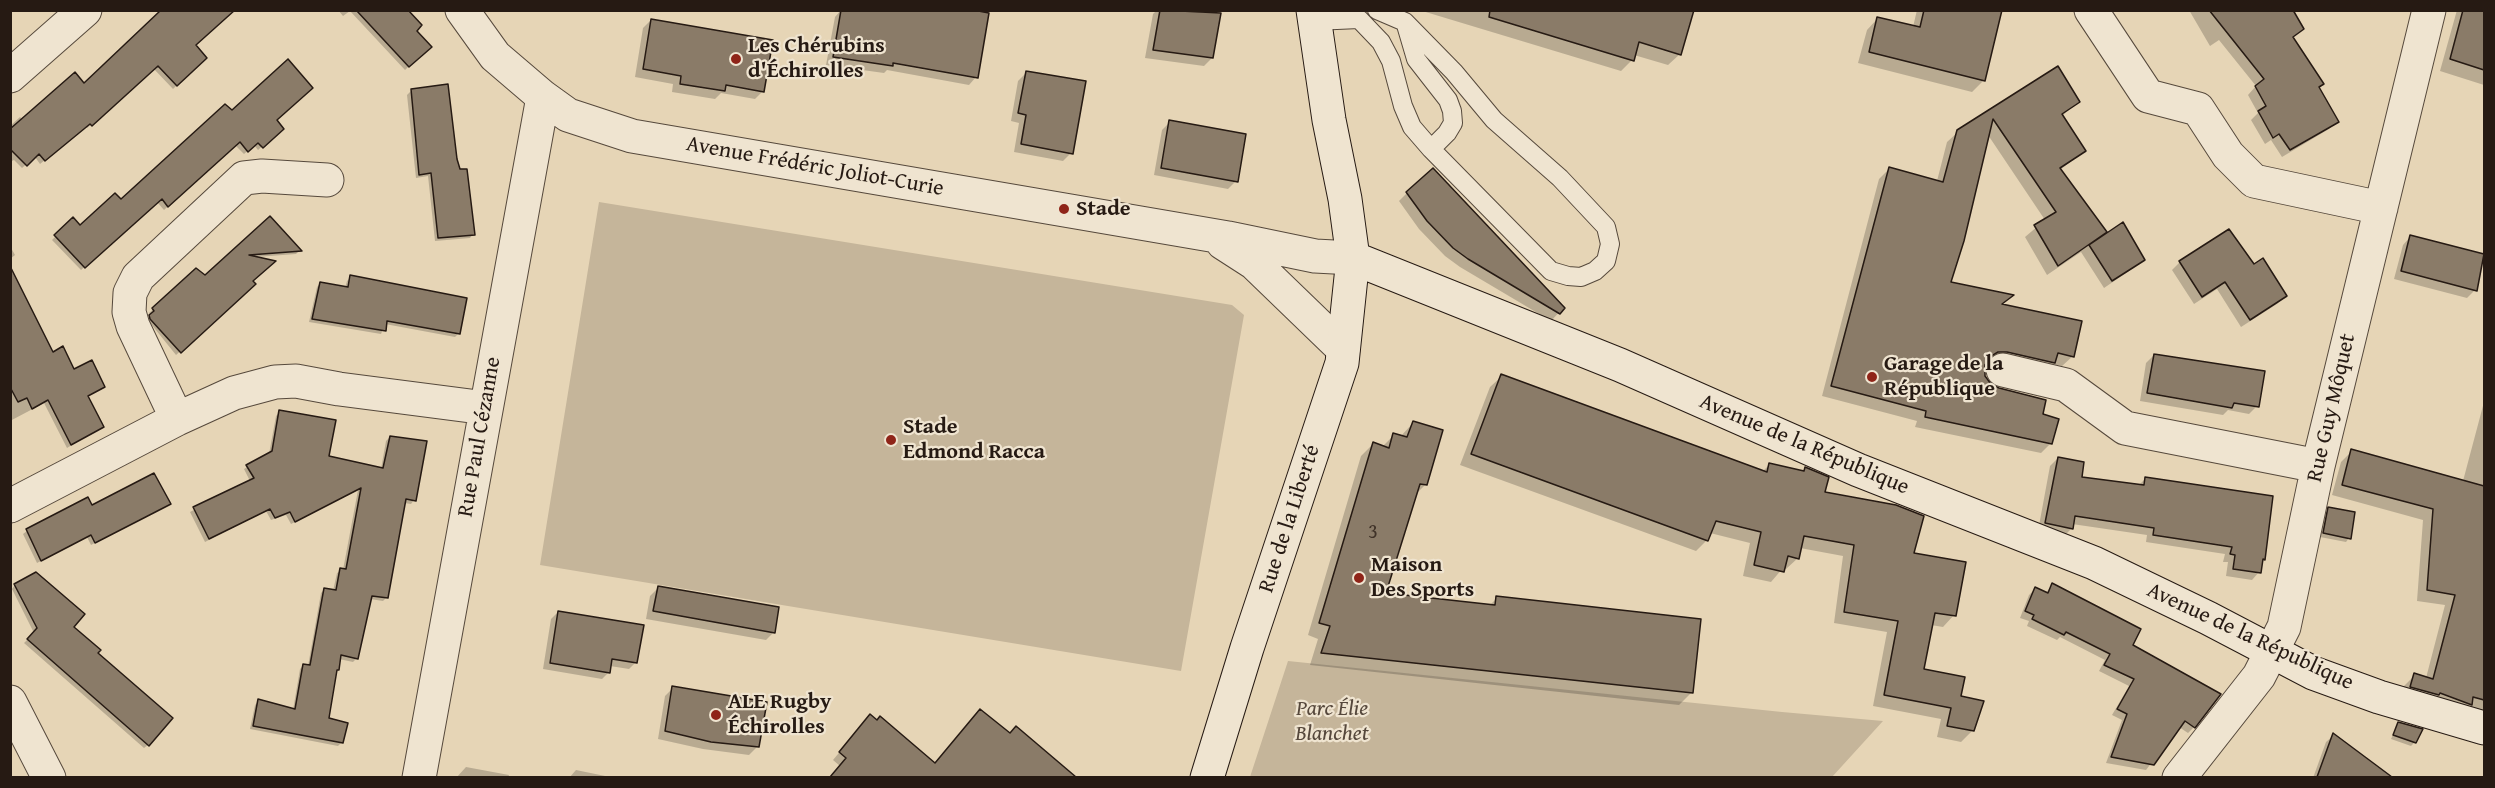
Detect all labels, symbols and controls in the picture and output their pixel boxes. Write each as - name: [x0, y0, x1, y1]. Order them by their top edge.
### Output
- place label: Les Chérubins d'Échirolles: [748, 33, 885, 84]
- marker: Les Chérubins d'Échirolles: [729, 52, 743, 66]
- street label: Avenue Frédéric Joliot-Curie: [684, 131, 946, 203]
- place label: Stade: [1076, 196, 1131, 222]
- marker: Stade: [1057, 202, 1071, 216]
- street label: Rue Guy Môquet: [2302, 331, 2362, 485]
- place label: Garage de la République: [1884, 351, 2003, 402]
- street label: Rue Paul Cézanne: [453, 355, 507, 519]
- marker: Garage de la République: [1865, 370, 1879, 384]
- street label: Avenue de la République: [1695, 389, 1913, 501]
- place label: Stade Edmond Racca: [903, 414, 1045, 466]
- marker: Stade Edmond Racca: [884, 433, 898, 447]
- street label: Rue de la Liberté: [1254, 442, 1326, 596]
- house number: 3: [1368, 521, 1378, 545]
- place label: Maison Des Sports: [1371, 552, 1474, 604]
- marker: Maison Des Sports: [1352, 571, 1366, 585]
- street label: Avenue de la République: [2142, 577, 2358, 697]
- place label: ALE Rugby Échirolles: [728, 689, 831, 740]
- park label: Parc Élie Blanchet: [1295, 696, 1369, 748]
- marker: ALE Rugby Échirolles: [709, 708, 723, 722]

